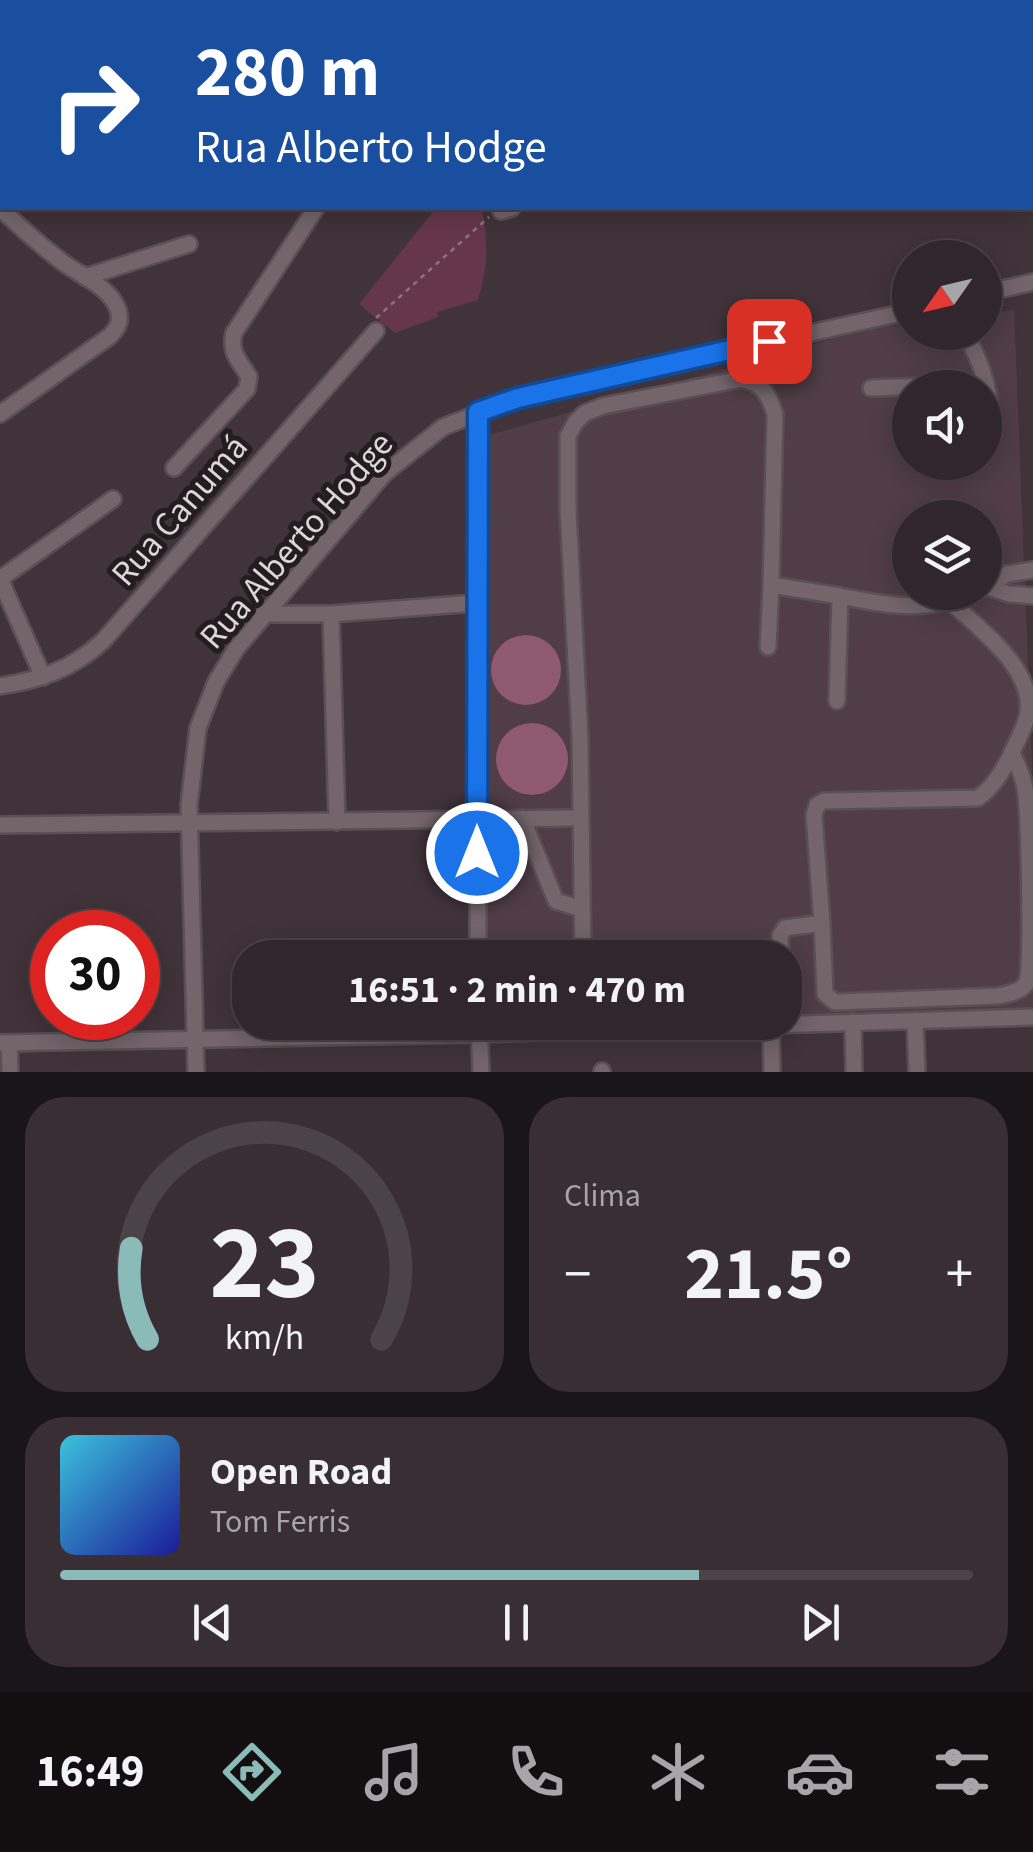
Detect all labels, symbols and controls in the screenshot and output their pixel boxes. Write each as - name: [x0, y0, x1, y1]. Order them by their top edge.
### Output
- text: 280 m: [195, 23, 380, 123]
- icon: right: [30, 40, 160, 170]
- text: Rua Alberto Hodge: [195, 116, 547, 180]
- north arrow: [892, 240, 1002, 350]
- map controls: [892, 240, 1002, 610]
- pin: [727, 299, 812, 384]
- icon: arrive: [742, 314, 797, 369]
- button: sound: [892, 370, 1002, 480]
- street label: Rua Alberto Hodge: [188, 421, 405, 660]
- street label: Rua Canumá: [100, 424, 260, 597]
- button: layers: [892, 500, 1002, 610]
- position arrow: [425, 801, 529, 905]
- speed limit sign: 30: [30, 910, 160, 1040]
- text: 16:51 · 2 min · 470 m: [348, 963, 686, 1017]
- text: Clima: [564, 1173, 641, 1219]
- text: 23: [210, 1191, 319, 1339]
- text: 21.5°: [684, 1221, 853, 1328]
- text: −: [564, 1236, 591, 1314]
- text: +: [946, 1236, 973, 1314]
- text: km/h: [225, 1312, 304, 1363]
- text: Open Road: [210, 1445, 392, 1499]
- text: Tom Ferris: [210, 1499, 350, 1545]
- icon: previous: [185, 1595, 240, 1650]
- icon: pause: [489, 1595, 544, 1650]
- icon: next: [793, 1595, 848, 1650]
- icon: directions: [217, 1737, 287, 1807]
- icon: music: [359, 1737, 429, 1807]
- icon: phone: [501, 1737, 571, 1807]
- icon: climate: [643, 1737, 713, 1807]
- icon: car: [785, 1737, 855, 1807]
- icon: filters: [927, 1737, 997, 1807]
- text: 16:49: [36, 1740, 145, 1804]

